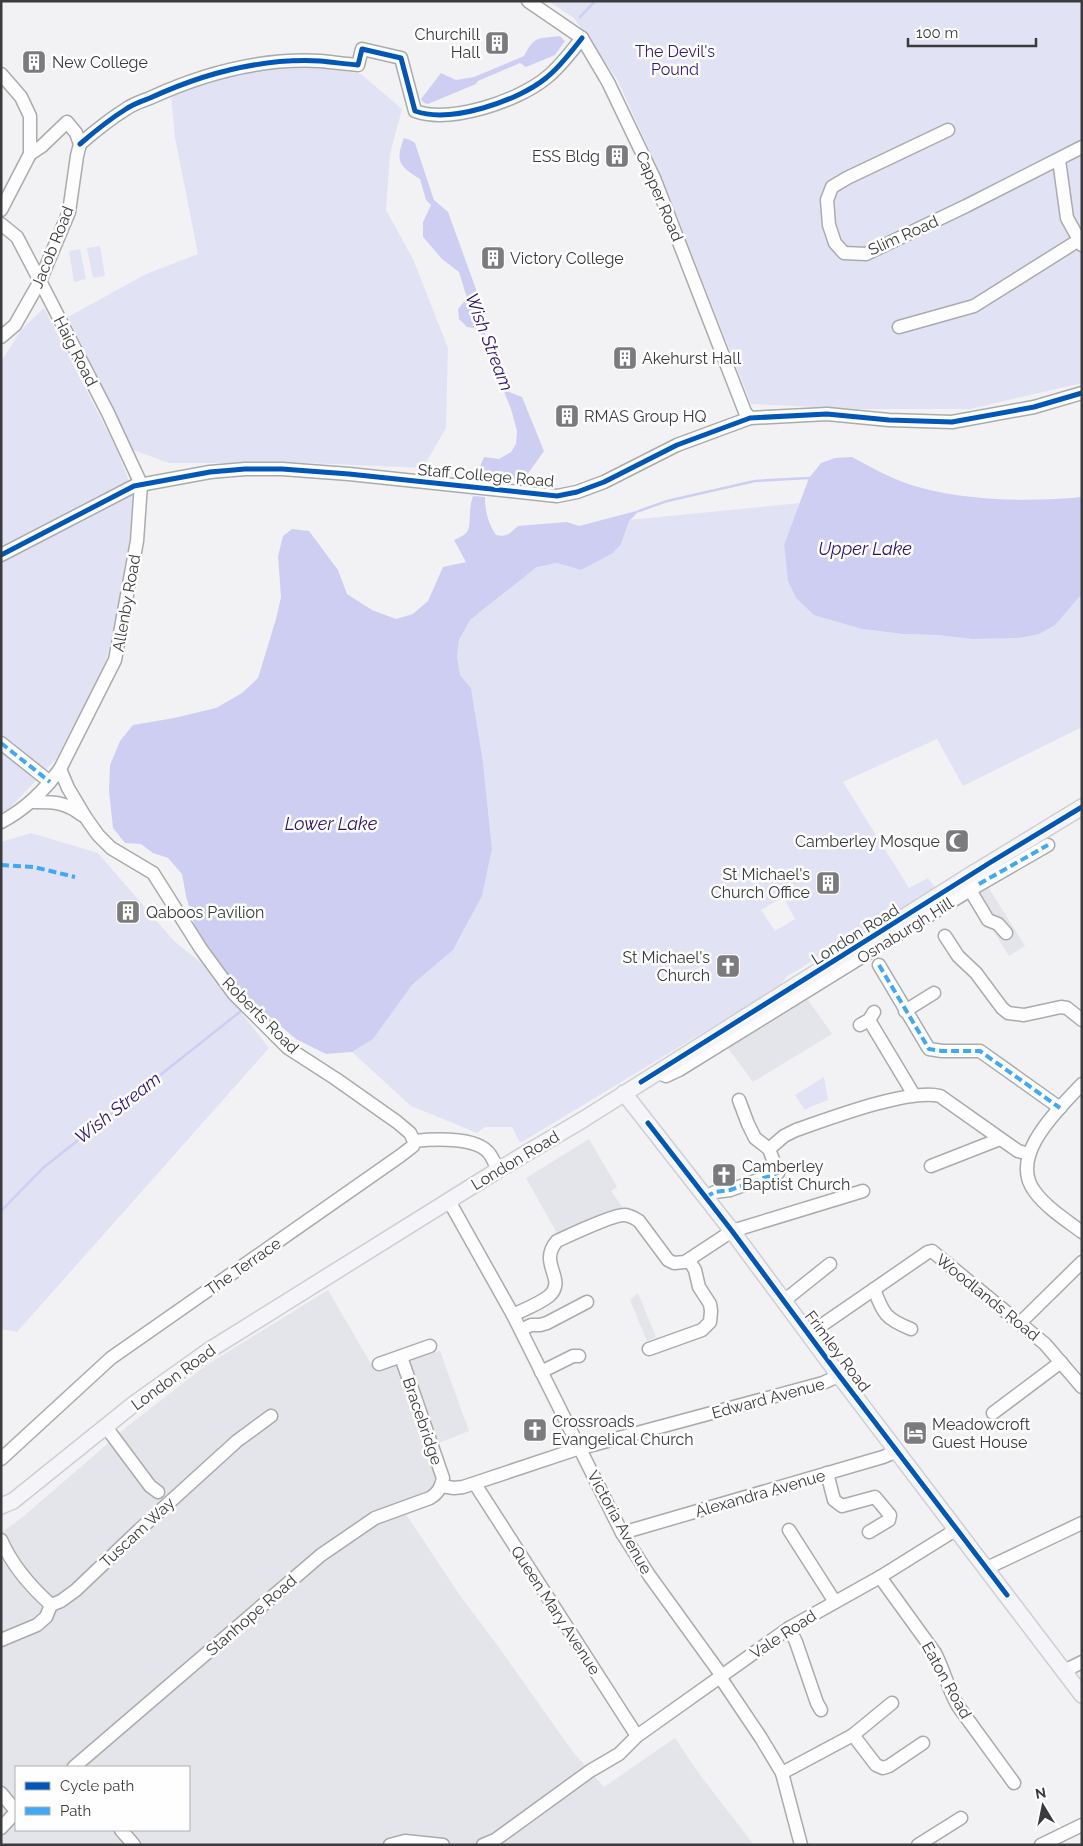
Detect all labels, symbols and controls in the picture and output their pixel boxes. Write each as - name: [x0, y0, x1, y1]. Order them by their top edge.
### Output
- scale bar: [908, 15, 1036, 47]
- text: 100 m: [916, 24, 958, 42]
- place label: Churchill Hall: [415, 25, 481, 62]
- building icon: Churchill Hall: [484, 30, 510, 56]
- park label: The Devil's Pound: [635, 42, 715, 79]
- building icon: New College: [21, 49, 47, 75]
- place label: New College: [52, 53, 148, 72]
- building icon: ESS Bldg: [604, 143, 630, 169]
- place label: ESS Bldg: [532, 147, 600, 166]
- street label: Capper Road: [632, 148, 687, 244]
- street label: Jacob Road: [27, 203, 78, 291]
- street label: Slim Road: [865, 212, 941, 259]
- building icon: Victory College: [480, 245, 506, 271]
- place label: Victory College: [510, 249, 624, 268]
- water label: Wish Stream: [461, 290, 518, 394]
- street label: Haig Road: [50, 313, 101, 390]
- building icon: Akehurst Hall: [612, 345, 638, 371]
- place label: Akehurst Hall: [642, 349, 742, 368]
- building icon: RMAS Group HQ: [554, 403, 580, 429]
- place label: RMAS Group HQ: [584, 407, 707, 426]
- street label: Staff College Road: [417, 460, 555, 491]
- water label: Upper Lake: [818, 538, 912, 559]
- street label: Allenby Road: [109, 553, 144, 653]
- water label: Lower Lake: [285, 813, 378, 834]
- mosque icon: Camberley Mosque: [944, 828, 970, 854]
- place label: Camberley Mosque: [795, 832, 940, 851]
- place label: St Michael's Church Office: [711, 865, 810, 902]
- building icon: St Michael's Church Office: [815, 870, 841, 896]
- street label: Osnaburgh Hill: [854, 893, 957, 968]
- building icon: Qaboos Pavilion: [115, 899, 141, 925]
- street label: London Road: [808, 900, 902, 969]
- place label: Qaboos Pavilion: [146, 903, 264, 922]
- place label: St Michael's Church: [622, 948, 710, 985]
- church icon: St Michael's Church: [715, 953, 741, 979]
- street label: Roberts Road: [219, 973, 303, 1058]
- water label: Wish Stream: [71, 1068, 165, 1148]
- street label: London Road: [468, 1127, 563, 1194]
- place label: Camberley Baptist Church: [742, 1157, 850, 1194]
- church icon: Camberley Baptist Church: [711, 1162, 737, 1188]
- street label: The Terrace: [202, 1234, 285, 1299]
- street label: Woodlands Road: [932, 1250, 1043, 1345]
- street label: Frimley Road: [801, 1307, 874, 1396]
- street label: London Road: [128, 1341, 219, 1414]
- street label: Edward Avenue: [710, 1374, 827, 1423]
- street label: Bracebridge: [399, 1375, 446, 1467]
- place label: Crossroads Evangelical Church: [552, 1412, 694, 1449]
- place label: Meadowcroft Guest House: [932, 1415, 1031, 1452]
- church icon: Crossroads Evangelical Church: [522, 1417, 548, 1443]
- hotel icon: Meadowcroft Guest House: [902, 1420, 928, 1446]
- street label: Alexandra Avenue: [693, 1466, 827, 1521]
- street label: Victoria Avenue: [583, 1467, 656, 1577]
- street label: Tuscam Way: [96, 1493, 179, 1572]
- street label: Queen Mary Avenue: [507, 1542, 604, 1678]
- street label: Stanhope Road: [202, 1571, 300, 1660]
- street label: Vale Road: [747, 1606, 820, 1663]
- street label: Eaton Road: [918, 1639, 975, 1722]
- legend: [15, 1766, 190, 1831]
- text: Cycle path: [60, 1777, 134, 1795]
- north arrow: [1018, 1781, 1068, 1831]
- text: N: [1034, 1784, 1047, 1802]
- text: Path: [60, 1802, 91, 1820]

